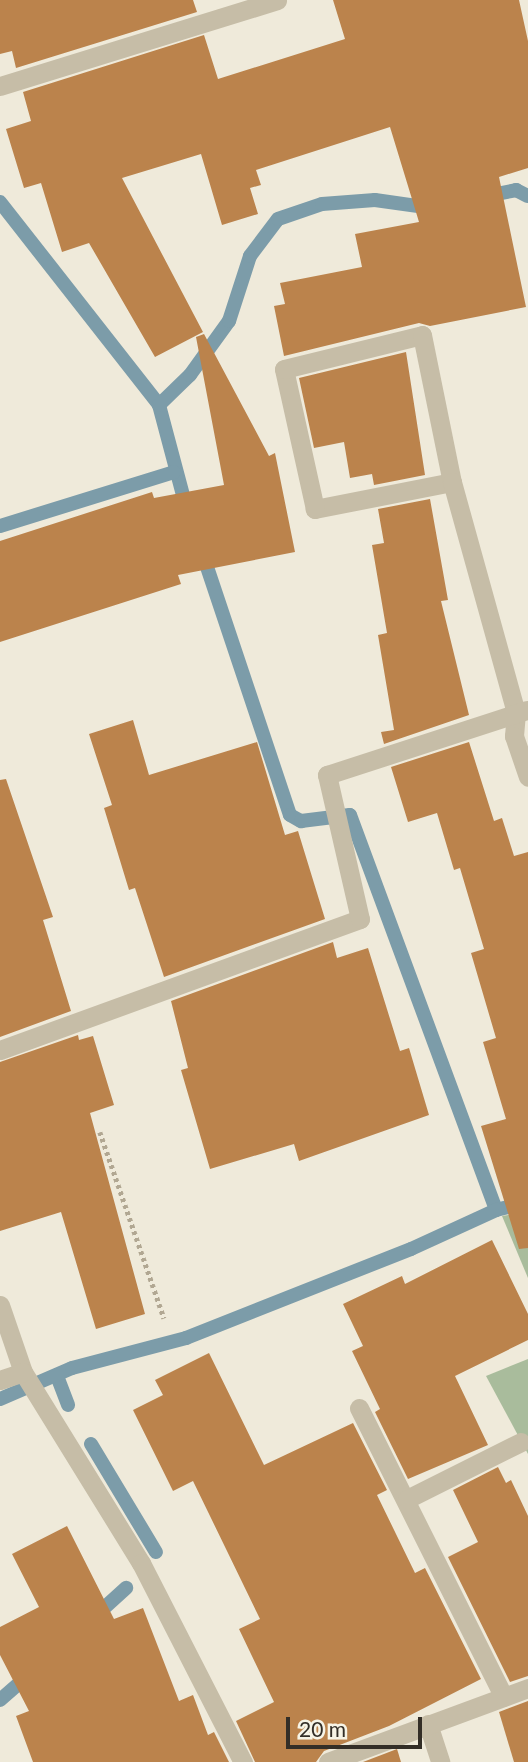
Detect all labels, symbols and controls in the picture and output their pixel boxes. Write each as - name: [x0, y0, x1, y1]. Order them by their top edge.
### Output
- scale bar: [290, 1702, 426, 1746]
- text: 20 m: [299, 1716, 346, 1741]

